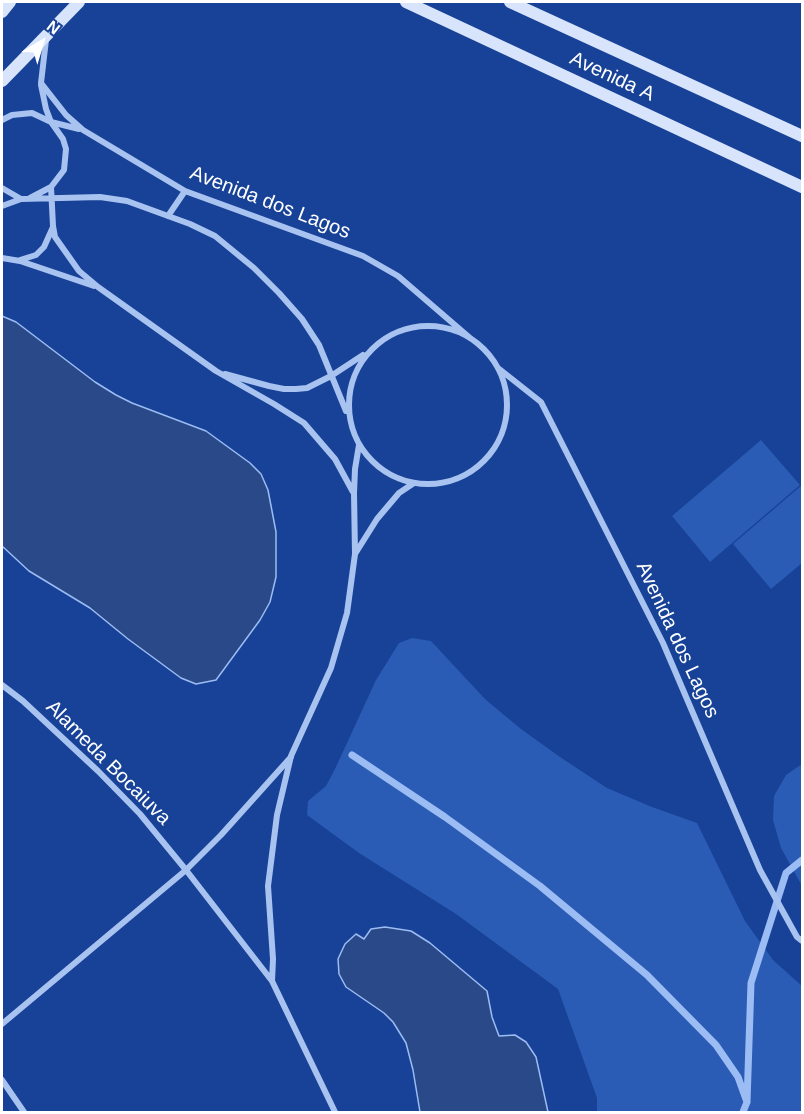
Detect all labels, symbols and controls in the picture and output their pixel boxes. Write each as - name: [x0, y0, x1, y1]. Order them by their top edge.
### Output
- north arrow: [12, 12, 72, 72]
- text: N: [44, 17, 63, 38]
- street label: Avenida A: [566, 47, 658, 107]
- street label: Avenida dos Lagos: [186, 161, 354, 245]
- street label: Avenida dos Lagos: [630, 558, 724, 722]
- street label: Alameda Bocaiuva: [41, 696, 175, 830]

